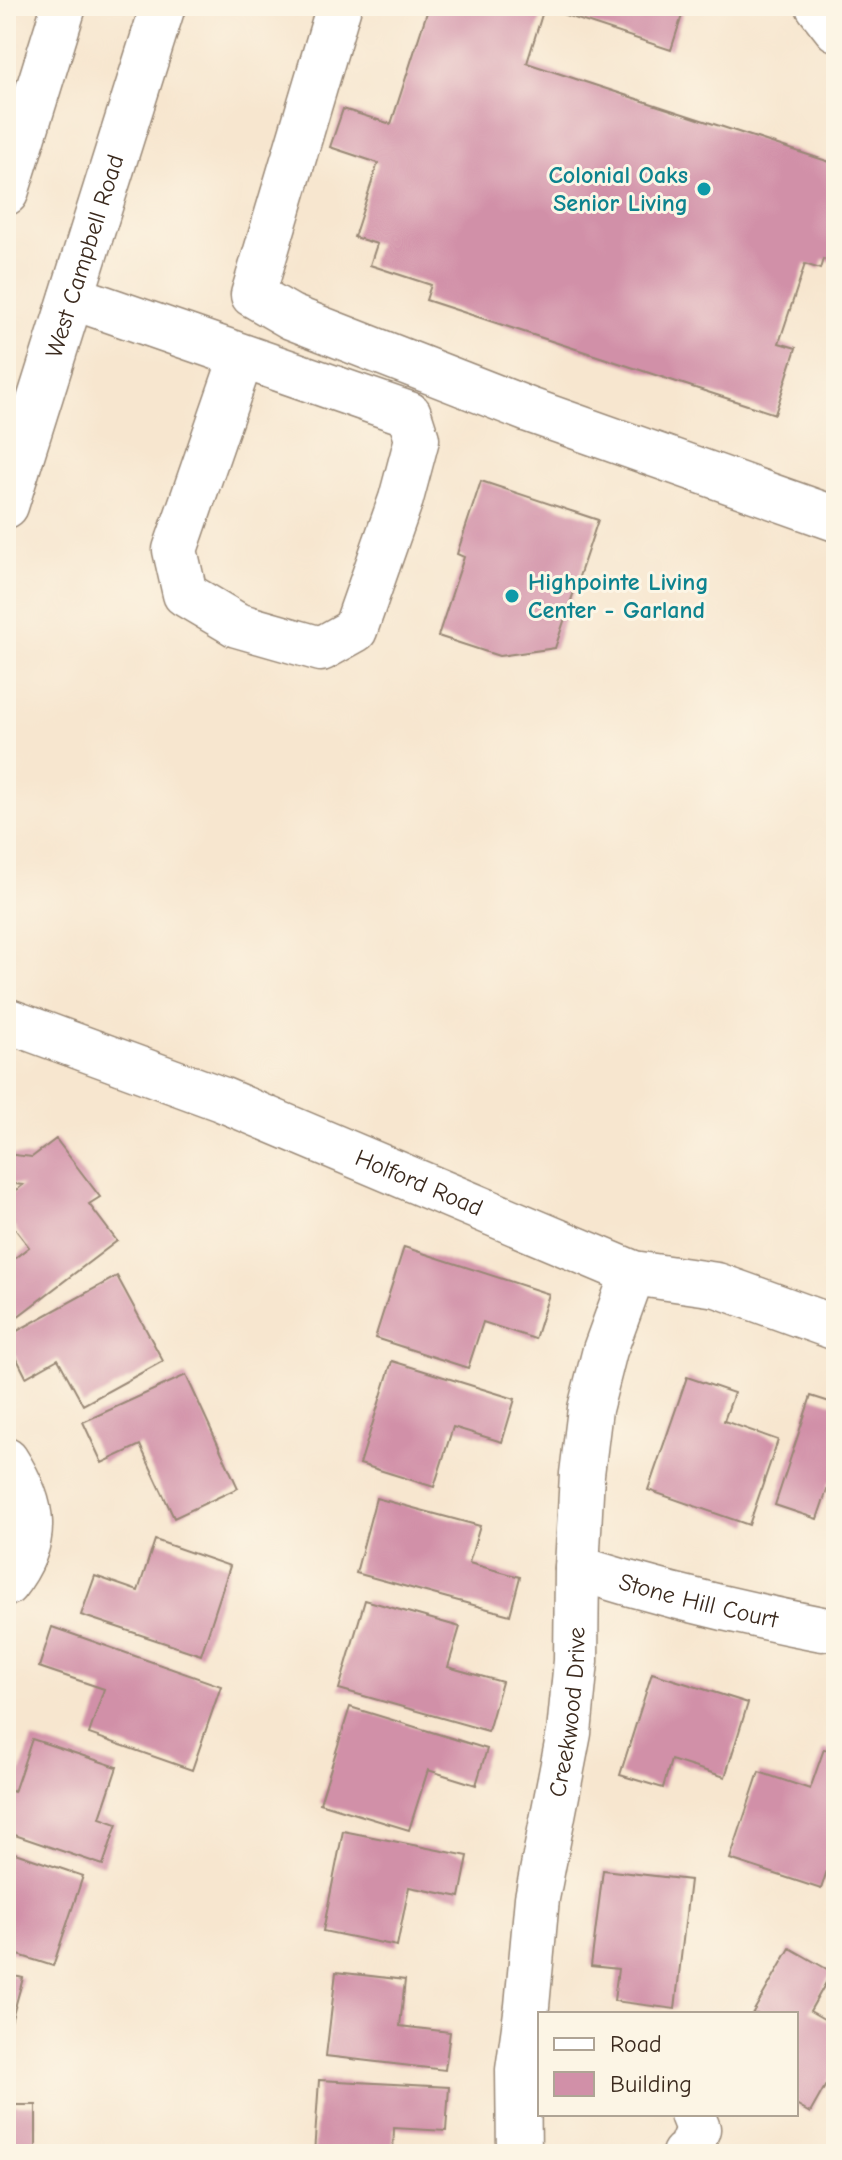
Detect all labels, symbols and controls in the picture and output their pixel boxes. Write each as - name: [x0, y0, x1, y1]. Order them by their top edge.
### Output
- street label: West Campbell Road: [40, 151, 129, 361]
- place label: Colonial Oaks Senior Living: [548, 161, 688, 217]
- marker: Colonial Oaks Senior Living: [695, 180, 713, 198]
- place label: Highpointe Living Center - Garland: [528, 568, 709, 624]
- marker: Highpointe Living Center - Garland: [503, 587, 521, 605]
- street label: Holford Road: [351, 1143, 487, 1222]
- street label: Stone Hill Court: [616, 1567, 782, 1634]
- street label: Creekwood Drive: [543, 1627, 590, 1799]
- legend: [538, 2012, 798, 2116]
- text: Road: [610, 2030, 662, 2058]
- text: Building: [610, 2070, 692, 2098]

